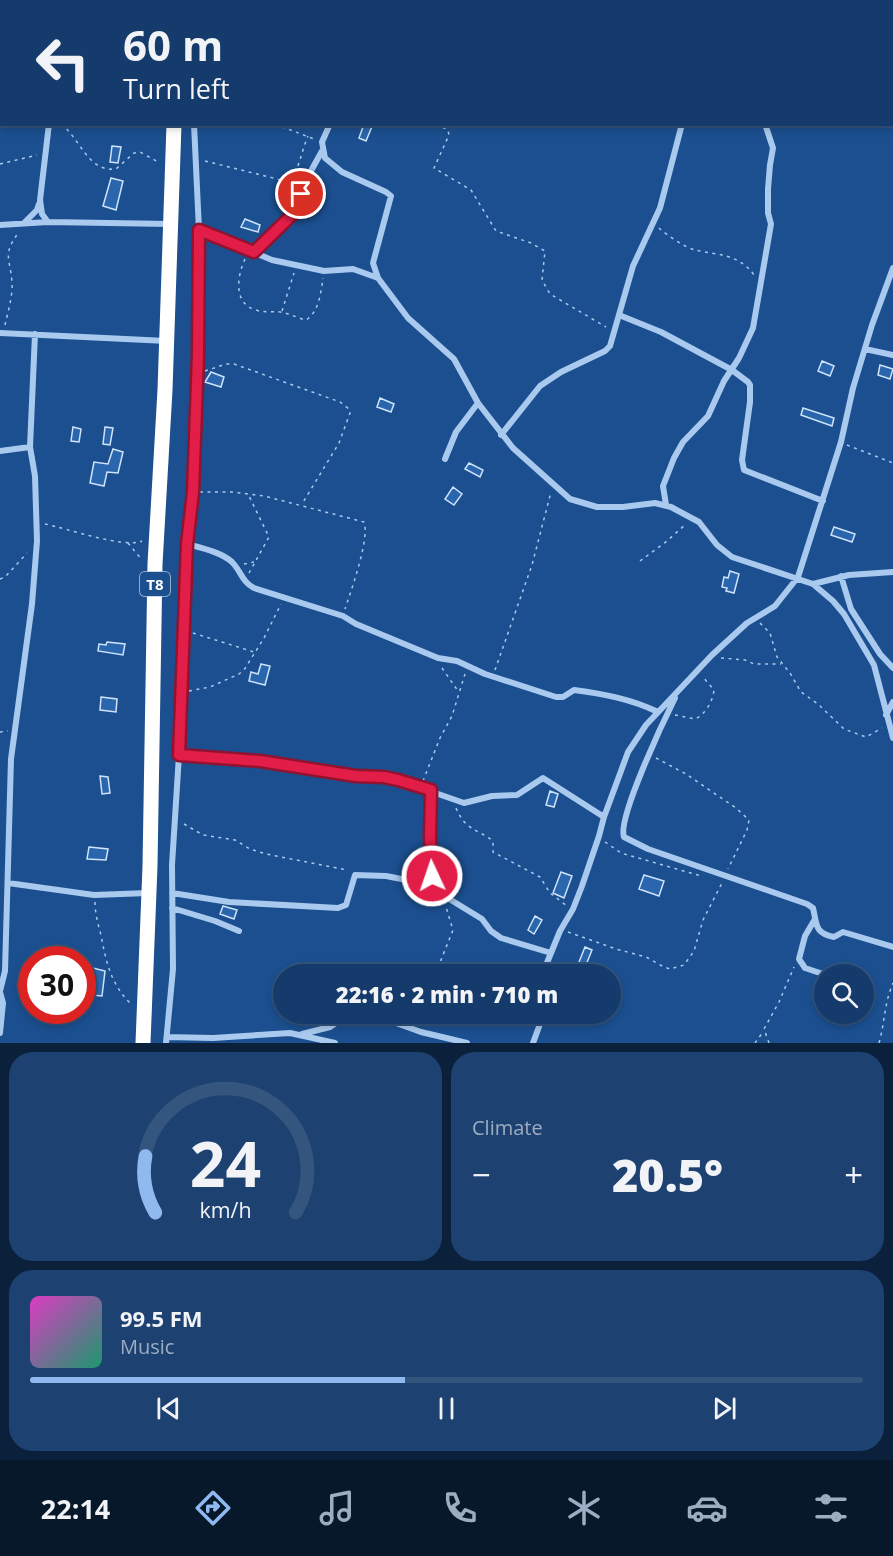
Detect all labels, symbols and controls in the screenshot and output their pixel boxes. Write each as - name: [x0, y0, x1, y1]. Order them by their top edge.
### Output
- text: 60 m: [123, 16, 223, 73]
- icon: left: [24, 24, 102, 102]
- text: Turn left: [123, 70, 230, 107]
- pin: [275, 168, 326, 219]
- icon: arrive: [284, 177, 317, 210]
- road number: T8: [140, 572, 170, 596]
- position arrow: [400, 844, 464, 908]
- speed limit sign: 30: [18, 946, 96, 1024]
- map controls: [814, 964, 874, 1024]
- button: search: [814, 964, 874, 1024]
- text: 22:16 · 2 min · 710 m: [336, 979, 558, 1009]
- text: Climate: [472, 1114, 543, 1141]
- text: 24: [190, 1120, 261, 1205]
- text: 20.5°: [612, 1144, 723, 1205]
- text: −: [472, 1152, 491, 1197]
- text: +: [844, 1152, 863, 1197]
- text: km/h: [199, 1196, 252, 1225]
- text: 99.5 FM: [120, 1303, 203, 1333]
- text: Music: [120, 1333, 174, 1360]
- icon: previous: [152, 1392, 185, 1425]
- icon: pause: [430, 1392, 463, 1425]
- icon: next: [708, 1392, 741, 1425]
- icon: directions: [192, 1487, 234, 1529]
- icon: music: [316, 1487, 358, 1529]
- icon: phone: [439, 1487, 481, 1529]
- icon: climate: [563, 1487, 605, 1529]
- icon: car: [686, 1487, 728, 1529]
- icon: filters: [810, 1487, 852, 1529]
- text: 22:14: [41, 1490, 110, 1527]

